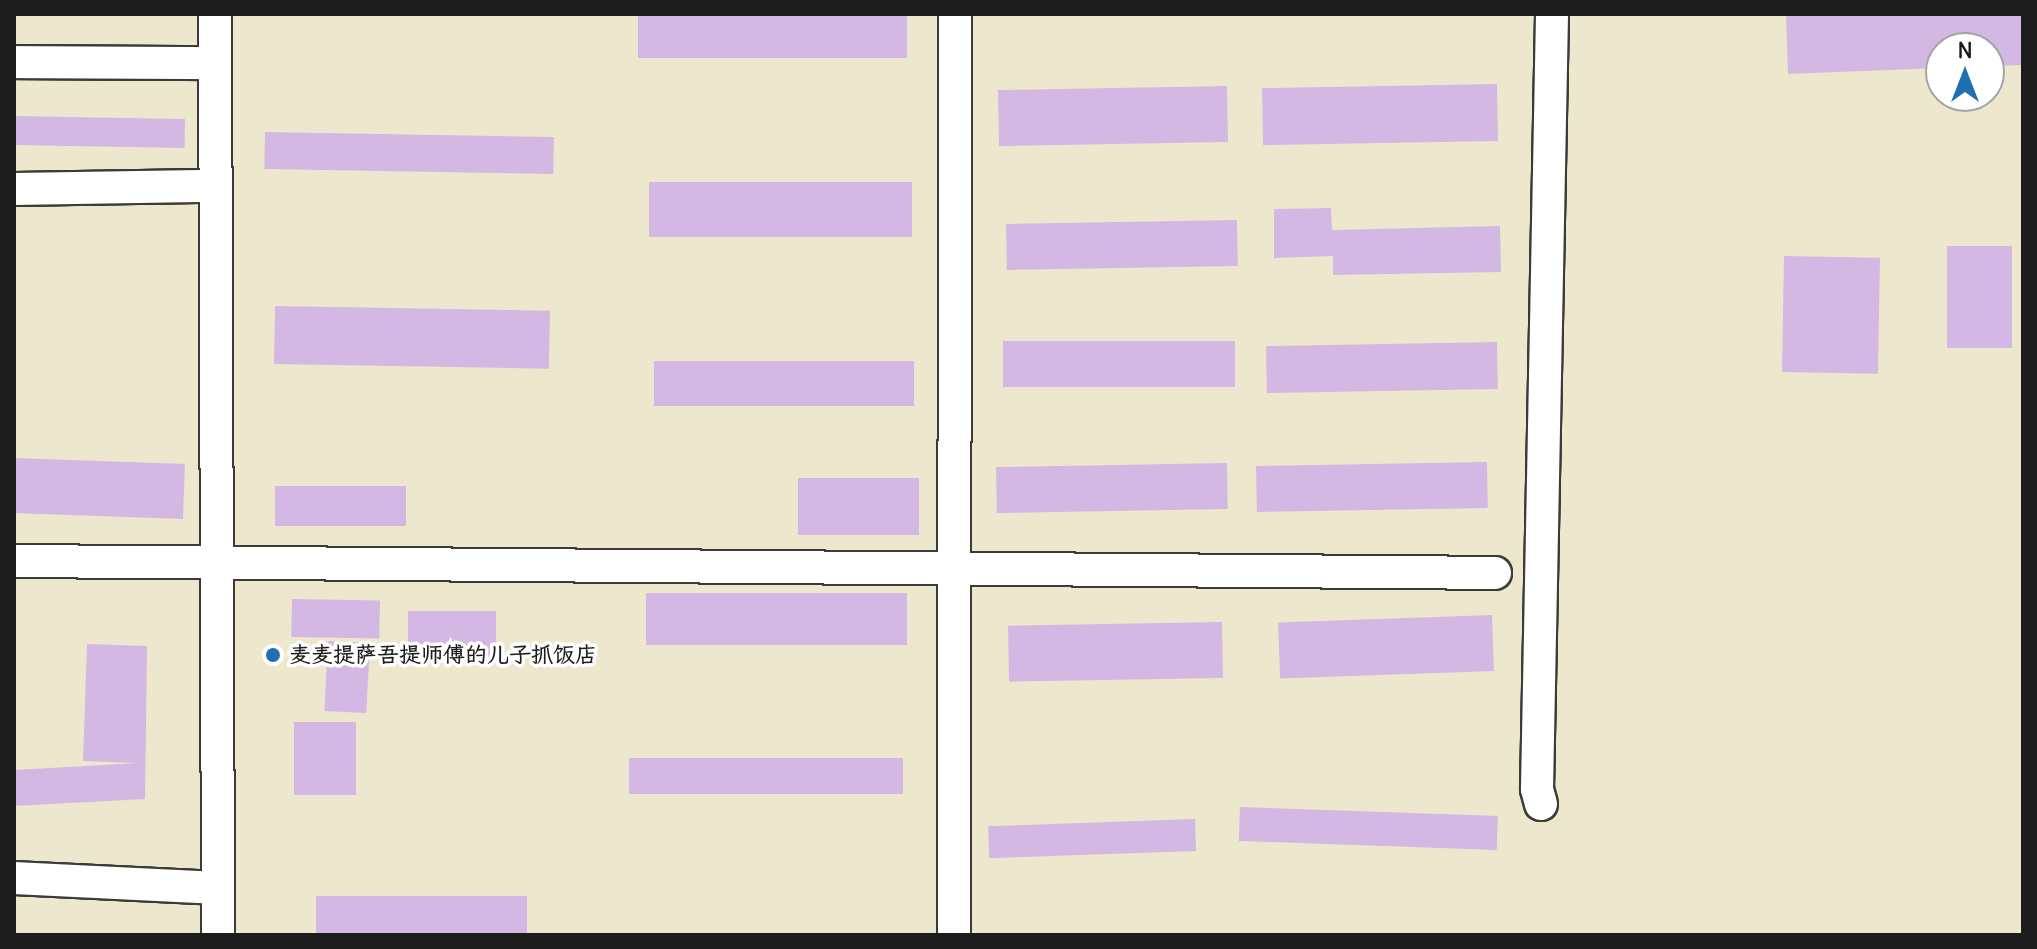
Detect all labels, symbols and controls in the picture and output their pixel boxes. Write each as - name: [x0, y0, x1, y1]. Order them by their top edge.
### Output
- north arrow: [1925, 32, 2005, 112]
- text: N: [1957, 36, 1973, 64]
- place label: 麦麦提萨吾提师傅的儿子抓饭店: [289, 642, 597, 668]
- marker: 麦麦提萨吾提师傅的儿子抓饭店: [264, 646, 282, 664]

